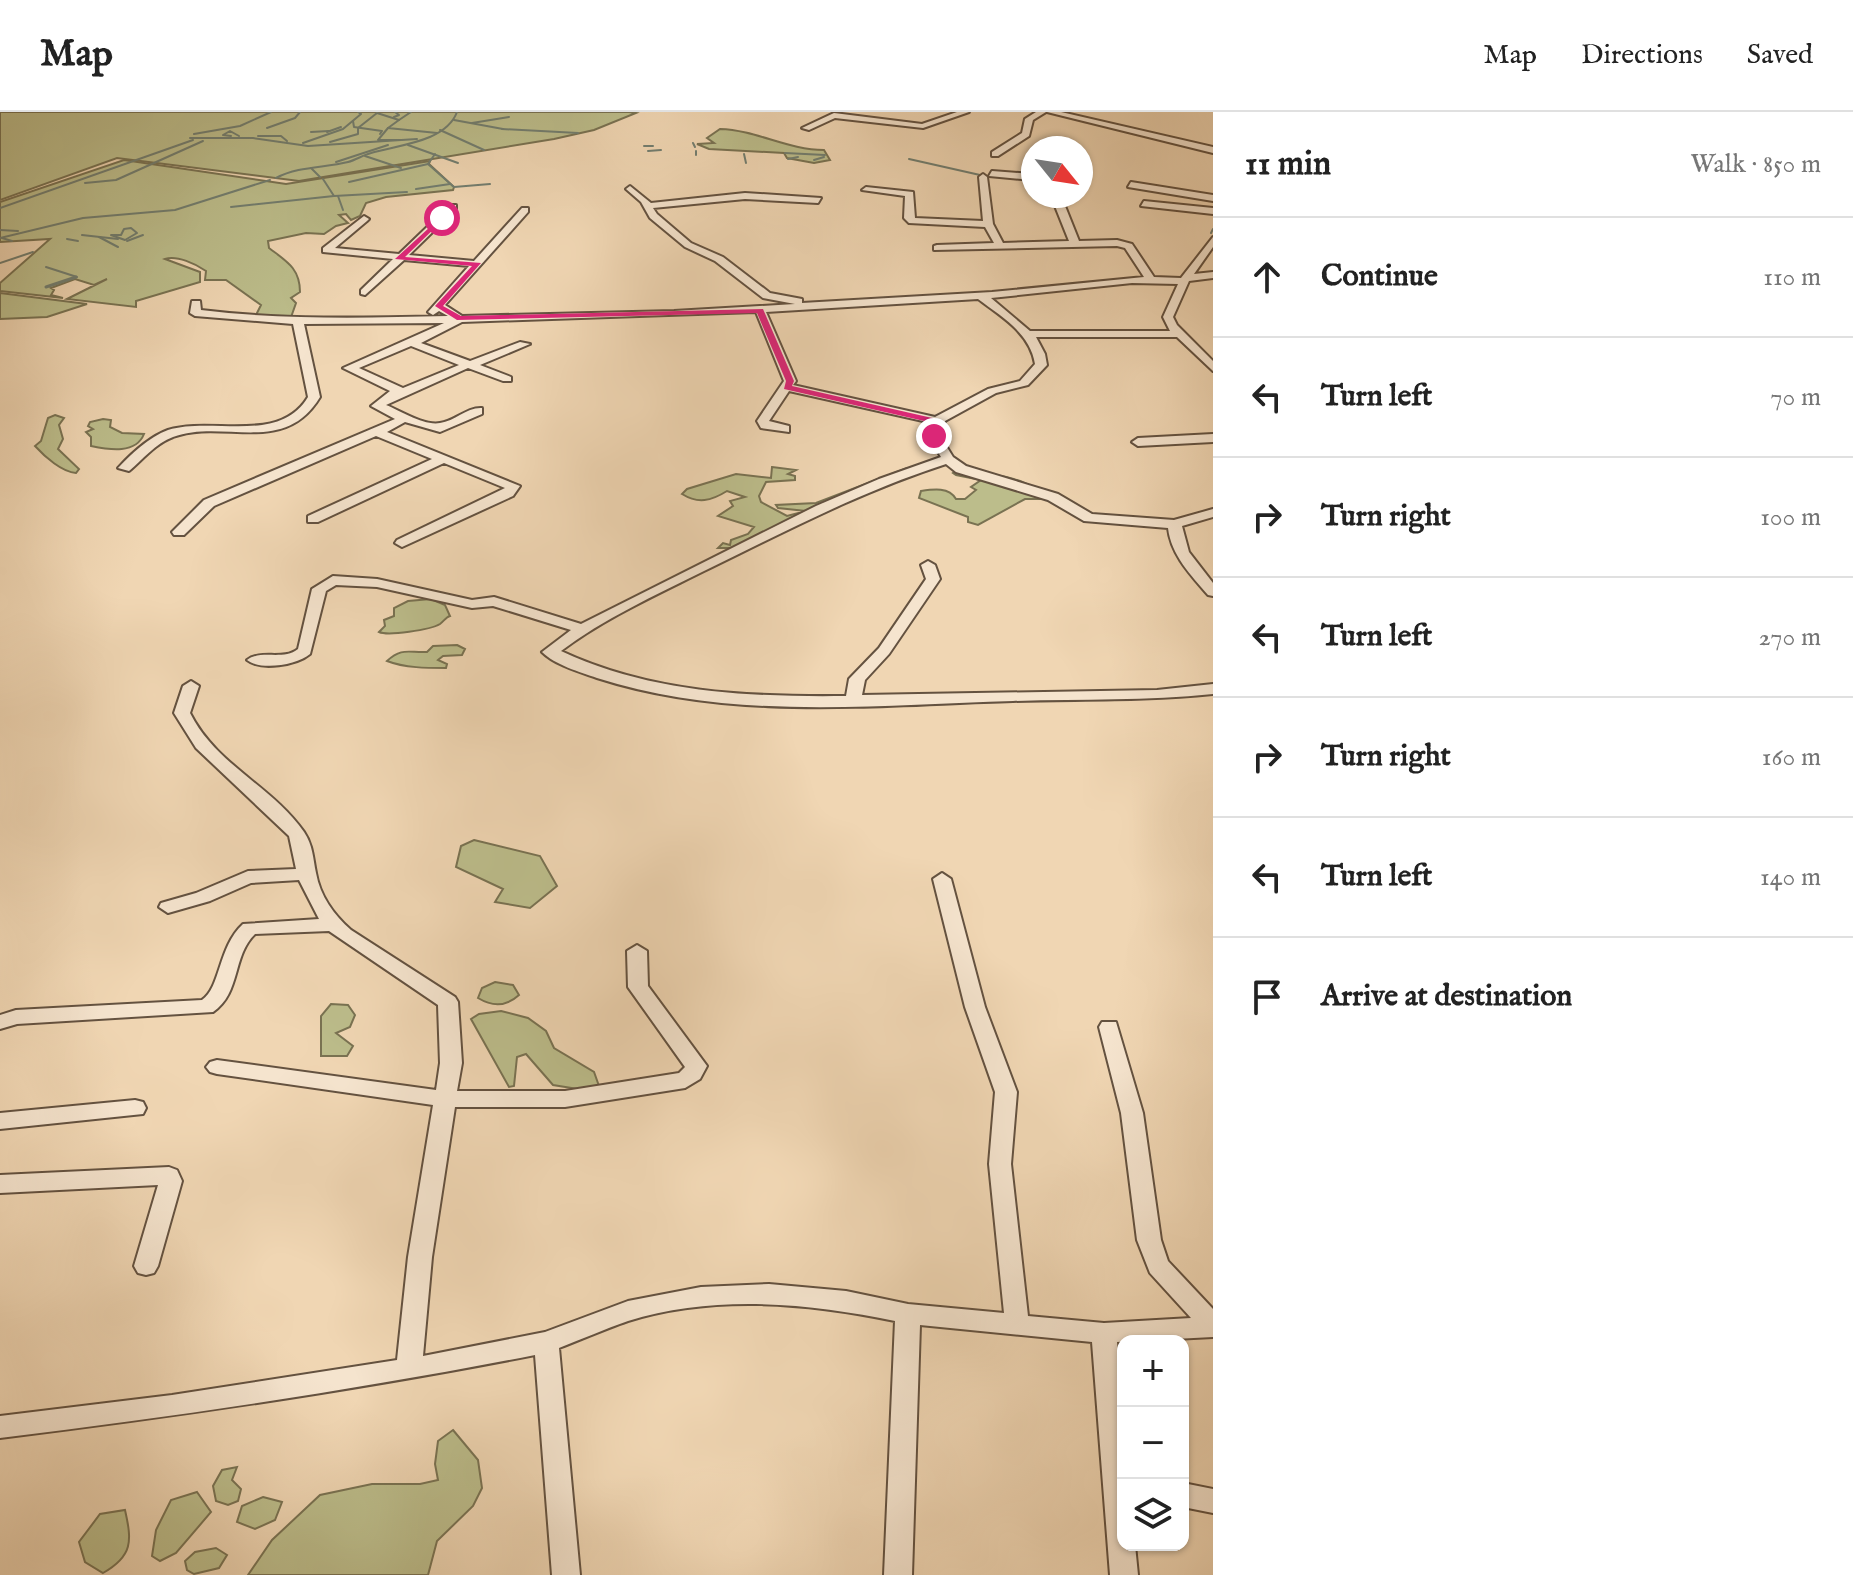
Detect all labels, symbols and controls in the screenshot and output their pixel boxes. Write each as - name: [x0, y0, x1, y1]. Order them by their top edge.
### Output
- text: Map: [40, 31, 113, 79]
- text: Map: [1483, 38, 1537, 73]
- text: Directions: [1581, 38, 1703, 73]
- text: Saved: [1747, 38, 1813, 73]
- north arrow: [1021, 136, 1093, 208]
- text: 11 min: [1245, 143, 1331, 186]
- text: Walk · 850 m: [1690, 148, 1821, 181]
- route start: [424, 200, 460, 236]
- icon: ahead: [1245, 255, 1289, 299]
- text: Continue: [1321, 258, 1438, 296]
- text: 110 m: [1763, 261, 1821, 294]
- icon: left: [1245, 375, 1289, 419]
- text: Turn left: [1321, 378, 1432, 416]
- text: 70 m: [1770, 381, 1821, 414]
- route end: [916, 418, 952, 454]
- icon: right: [1245, 495, 1289, 539]
- text: Turn right: [1321, 498, 1451, 536]
- text: 100 m: [1760, 501, 1821, 534]
- icon: left: [1245, 615, 1289, 659]
- text: Turn left: [1321, 618, 1432, 656]
- text: 270 m: [1758, 621, 1821, 654]
- icon: right: [1245, 735, 1289, 779]
- text: Turn right: [1321, 738, 1451, 776]
- text: 160 m: [1762, 741, 1821, 774]
- icon: left: [1245, 855, 1289, 899]
- text: Turn left: [1321, 858, 1432, 896]
- text: 140 m: [1760, 861, 1821, 894]
- icon: arrive: [1245, 975, 1289, 1019]
- text: Arrive at destination: [1321, 978, 1572, 1016]
- map controls: [1117, 1335, 1189, 1551]
- button: +: [1117, 1335, 1189, 1407]
- button: −: [1117, 1407, 1189, 1479]
- button: layers: [1117, 1479, 1189, 1551]

